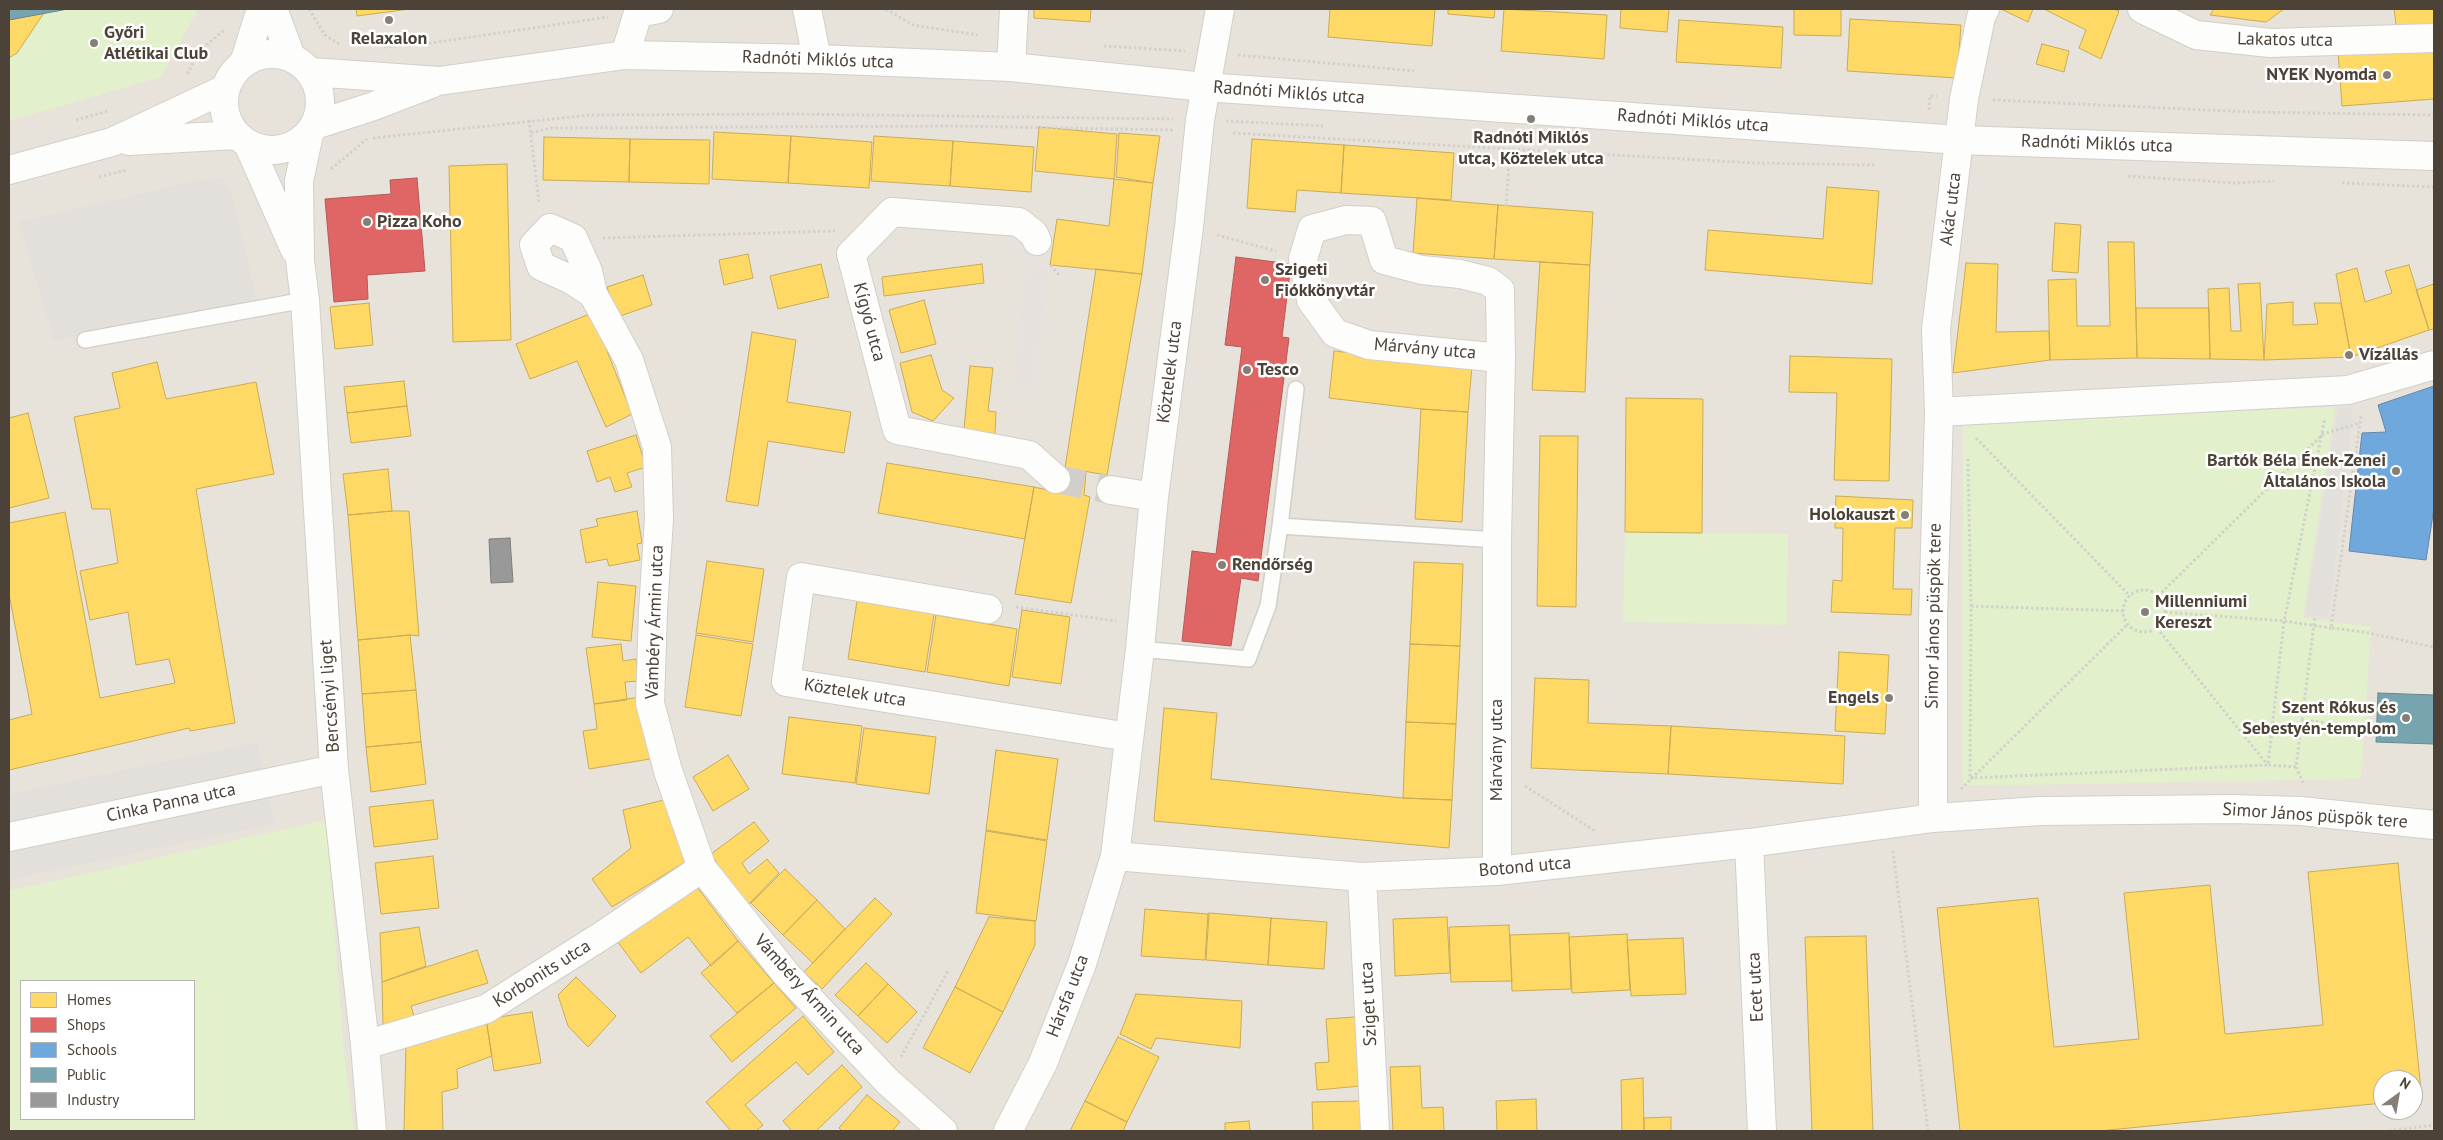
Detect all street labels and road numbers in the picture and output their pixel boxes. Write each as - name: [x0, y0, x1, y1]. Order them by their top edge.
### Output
- street label: Lakatos utca: [2237, 28, 2333, 52]
- street label: Radnóti Miklós utca: [742, 47, 894, 73]
- street label: Radnóti Miklós utca: [1212, 77, 1366, 109]
- street label: Radnóti Miklós utca: [1616, 105, 1770, 137]
- street label: Radnóti Miklós utca: [2021, 131, 2173, 157]
- street label: Akác utca: [1936, 171, 1966, 247]
- street label: Kígyó utca: [848, 280, 890, 364]
- street label: Köztelek utca: [1153, 320, 1187, 424]
- street label: Márvány utca: [1373, 334, 1477, 364]
- street label: Simor János püspök tere: [1922, 523, 1946, 709]
- street label: Vámbéry Ármin utca: [642, 544, 668, 700]
- street label: Bercsényi liget: [315, 639, 345, 753]
- street label: Köztelek utca: [802, 674, 908, 712]
- street label: Márvány utca: [1486, 699, 1508, 801]
- street label: Cinka Panna utca: [104, 779, 238, 827]
- street label: Simor János püspök tere: [2222, 799, 2408, 833]
- street label: Botond utca: [1478, 852, 1572, 882]
- street label: Vámbéry Ármin utca: [749, 930, 869, 1060]
- street label: Korbonits utca: [489, 935, 595, 1013]
- street label: Ecet utca: [1743, 951, 1769, 1023]
- street label: Hársfa utca: [1042, 952, 1094, 1040]
- street label: Sziget utca: [1356, 961, 1382, 1047]

